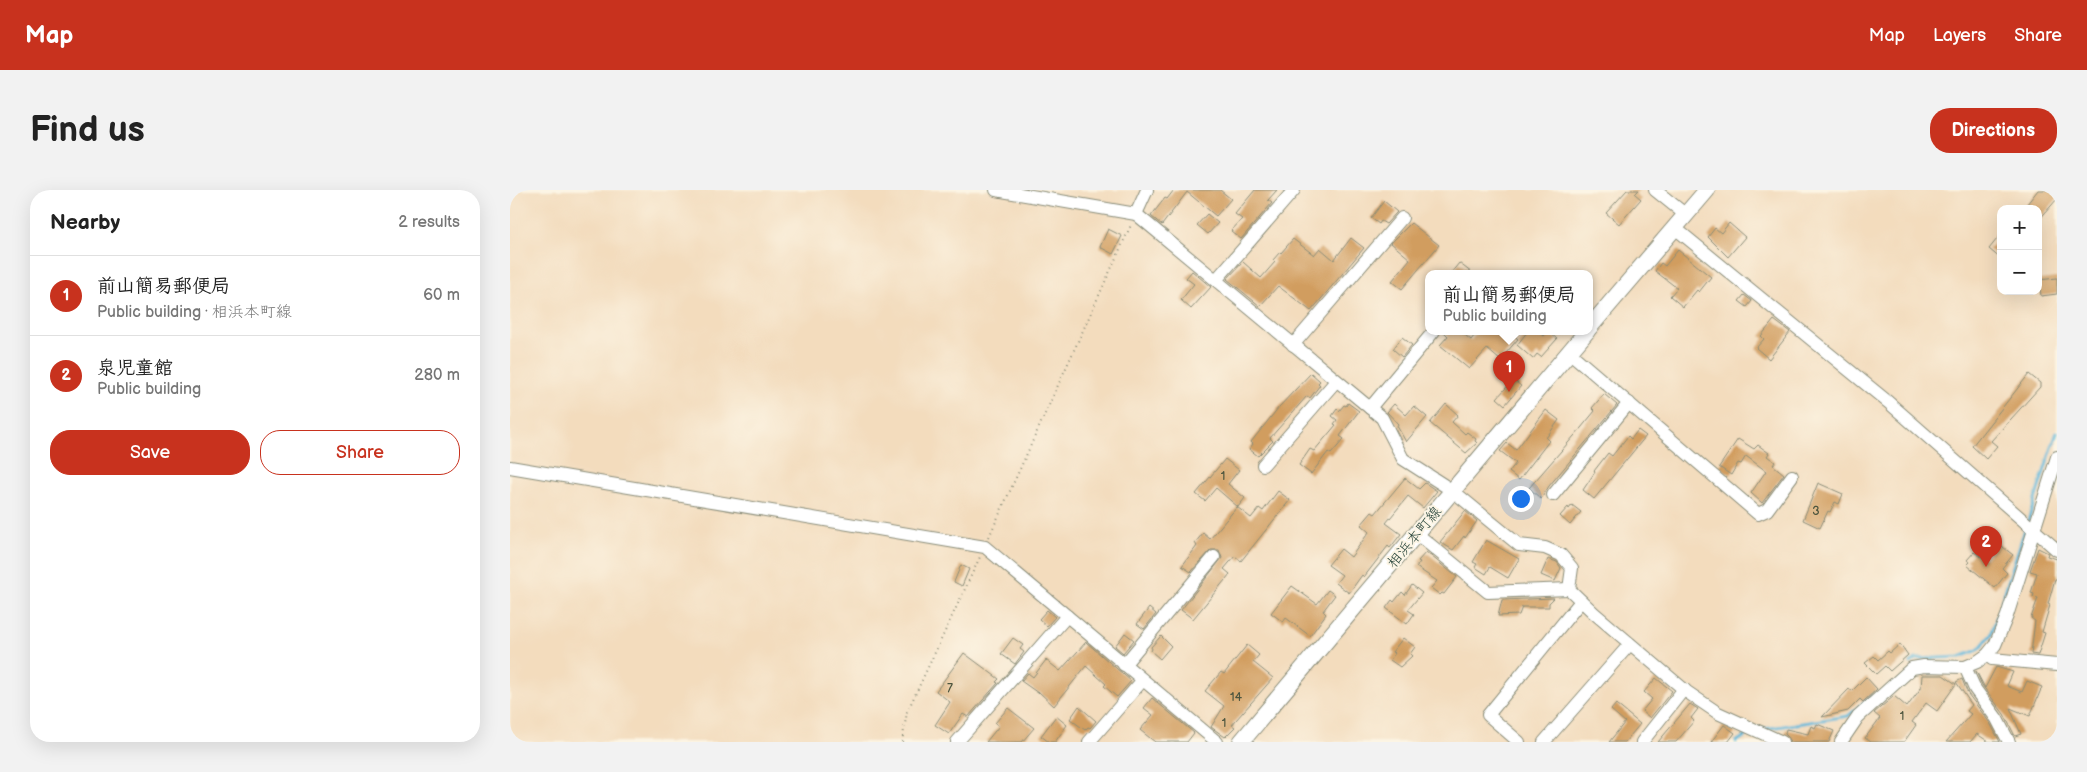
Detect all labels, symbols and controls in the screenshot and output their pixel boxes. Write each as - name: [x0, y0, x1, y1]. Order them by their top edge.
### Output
- text: Map: [25, 21, 73, 50]
- text: Map: [1869, 25, 1905, 46]
- text: Layers: [1933, 25, 1986, 46]
- text: Share: [2014, 25, 2062, 46]
- button: Directions: [1930, 108, 2057, 153]
- text: Find us: [30, 109, 145, 152]
- map controls: [1997, 205, 2042, 295]
- button: +: [1997, 205, 2042, 250]
- text: Nearby: [50, 210, 120, 235]
- text: 2 results: [398, 213, 460, 232]
- button: −: [1997, 250, 2042, 295]
- popup: [1425, 270, 1593, 335]
- text: 前山簡易郵便局: [97, 275, 230, 298]
- text: 前山簡易郵便局: [1442, 284, 1576, 307]
- text: 1: [63, 286, 69, 305]
- text: 60 m: [423, 286, 460, 305]
- text: Public building · 相浜本町線: [97, 303, 292, 322]
- text: Public building: [1442, 307, 1547, 326]
- pin: 1: [1493, 351, 1525, 392]
- text: 泉児童館: [97, 357, 173, 380]
- text: 2: [61, 366, 71, 385]
- text: 280 m: [414, 366, 460, 385]
- text: Public building: [97, 380, 201, 399]
- button: Save: [50, 430, 250, 475]
- button: Share: [260, 430, 460, 475]
- house number: 1: [1221, 469, 1225, 484]
- your location: [1508, 486, 1534, 512]
- street label: 相浜本町線: [1383, 502, 1446, 572]
- house number: 3: [1812, 504, 1820, 519]
- pin: 2: [1970, 526, 2002, 567]
- house number: 7: [947, 681, 953, 696]
- house number: 14: [1230, 690, 1243, 705]
- house number: 1: [1900, 709, 1904, 724]
- house number: 1: [1222, 716, 1226, 731]

